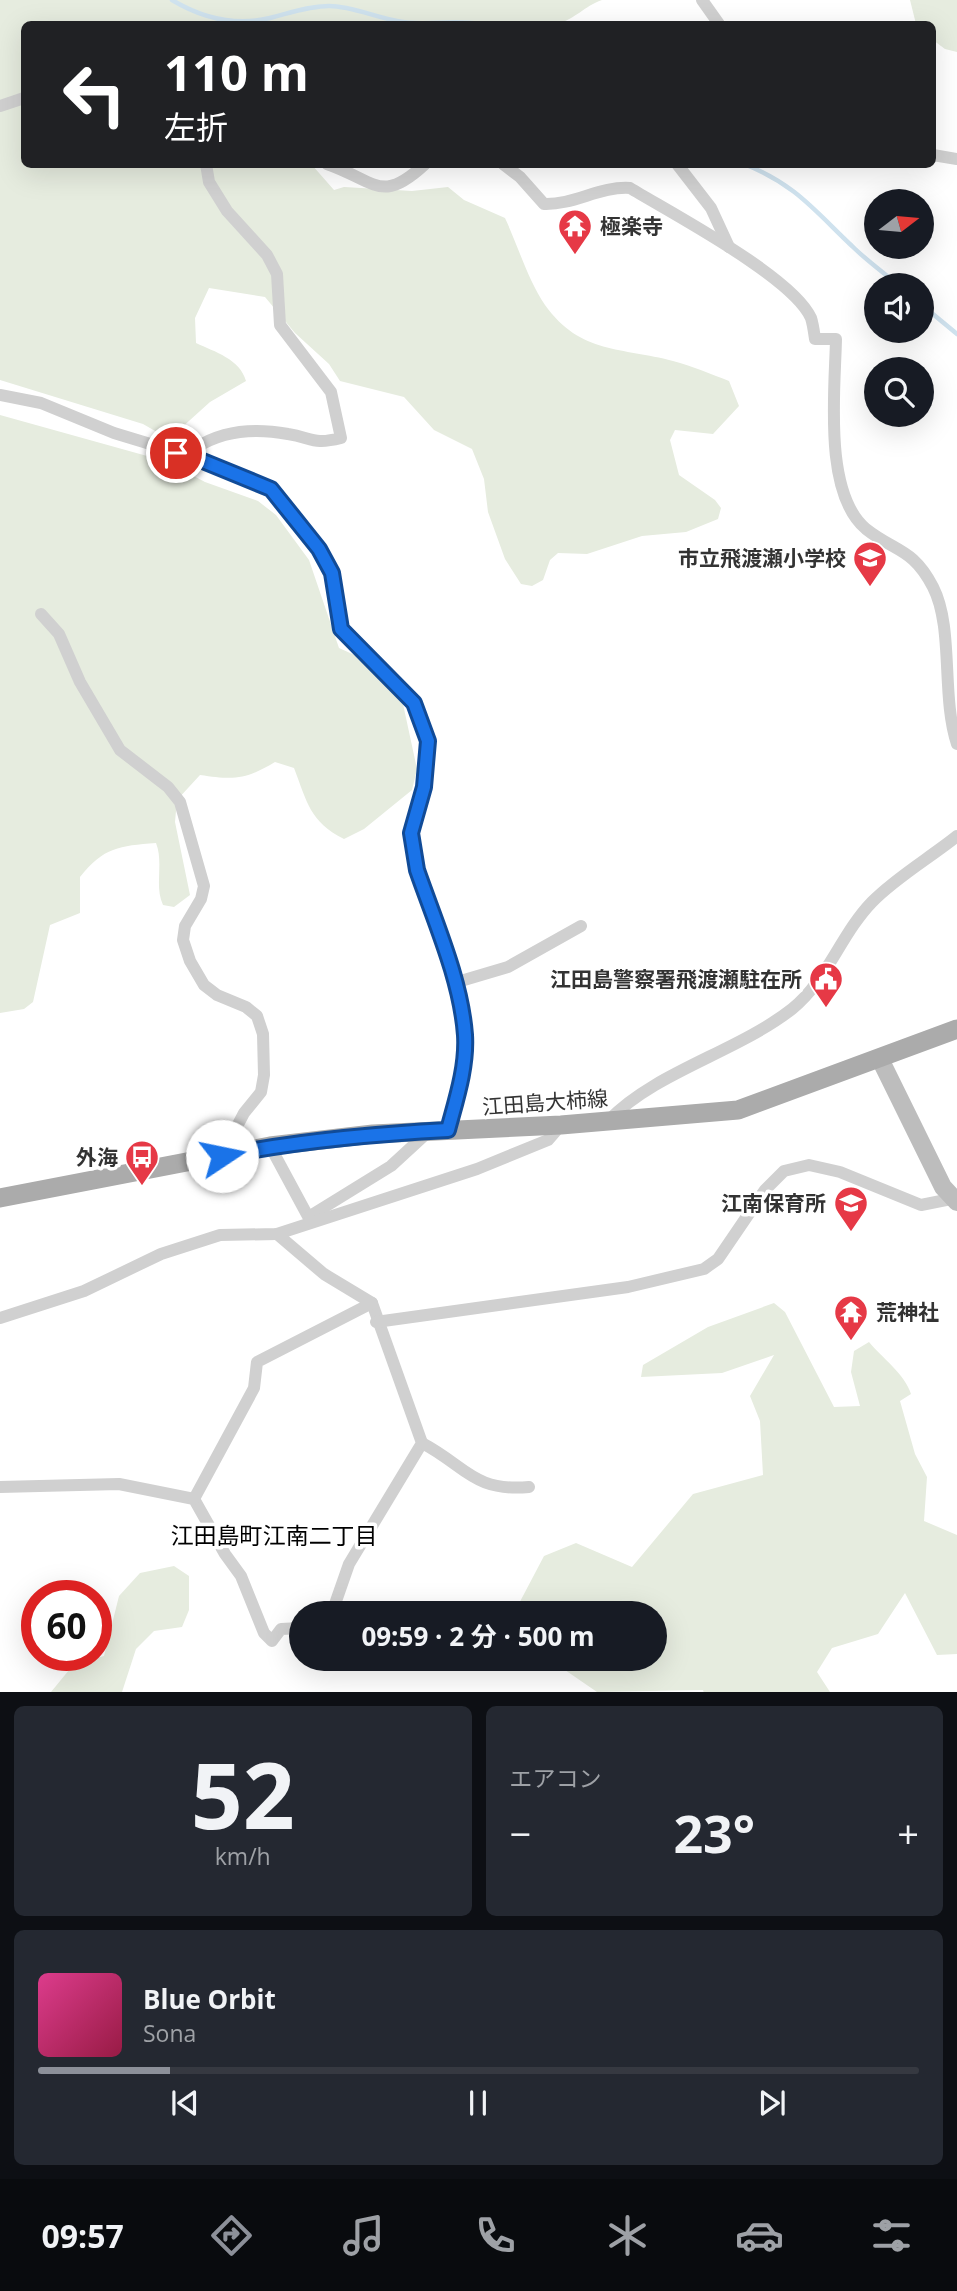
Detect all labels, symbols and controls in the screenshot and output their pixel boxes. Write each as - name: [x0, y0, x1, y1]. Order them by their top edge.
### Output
- text: 110 m: [164, 39, 309, 105]
- icon: left: [49, 49, 140, 140]
- text: 左折: [164, 105, 228, 148]
- north arrow: [864, 189, 934, 259]
- map controls: [864, 189, 934, 427]
- temple icon: 極楽寺: [556, 207, 594, 256]
- place label: 極楽寺: [600, 212, 663, 240]
- button: sound: [864, 273, 934, 343]
- button: search: [864, 357, 934, 427]
- pin: [146, 423, 206, 483]
- icon: arrive: [157, 434, 195, 472]
- school or university icon: 市立飛渡瀬小学校: [851, 539, 889, 588]
- place label: 市立飛渡瀬小学校: [678, 544, 846, 572]
- public building icon: 江田島警察署飛渡瀬駐在所: [807, 960, 845, 1009]
- place label: 江田島警察署飛渡瀬駐在所: [550, 965, 802, 993]
- street label: 江田島大柿線: [481, 1084, 609, 1120]
- position arrow: [185, 1119, 259, 1193]
- bus stop icon: 外海: [123, 1138, 161, 1187]
- place label: 外海: [76, 1143, 118, 1171]
- school or university icon: 江南保育所: [832, 1184, 870, 1233]
- place label: 江南保育所: [721, 1189, 826, 1217]
- temple icon: 荒神社: [832, 1293, 870, 1342]
- place label: 荒神社: [876, 1298, 939, 1326]
- district label: 江田島町江南二丁目: [171, 1519, 378, 1551]
- speed limit sign: 60: [21, 1580, 112, 1671]
- text: 09:59 · 2 分 · 500 m: [361, 1618, 595, 1654]
- text: 52: [191, 1732, 295, 1856]
- text: エアコン: [510, 1762, 602, 1794]
- text: 23°: [673, 1797, 755, 1868]
- text: −: [510, 1807, 531, 1859]
- text: +: [897, 1807, 919, 1859]
- text: km/h: [215, 1840, 271, 1872]
- text: Blue Orbit: [143, 1981, 276, 2017]
- text: Sona: [143, 2017, 196, 2049]
- icon: previous: [166, 2084, 204, 2122]
- icon: pause: [459, 2084, 497, 2122]
- icon: next: [753, 2084, 791, 2122]
- icon: directions: [207, 2211, 256, 2260]
- icon: music: [339, 2211, 388, 2260]
- icon: phone: [471, 2211, 520, 2260]
- icon: climate: [603, 2211, 652, 2260]
- icon: car: [735, 2211, 784, 2260]
- icon: filters: [867, 2211, 916, 2260]
- text: 09:57: [41, 2214, 124, 2257]

